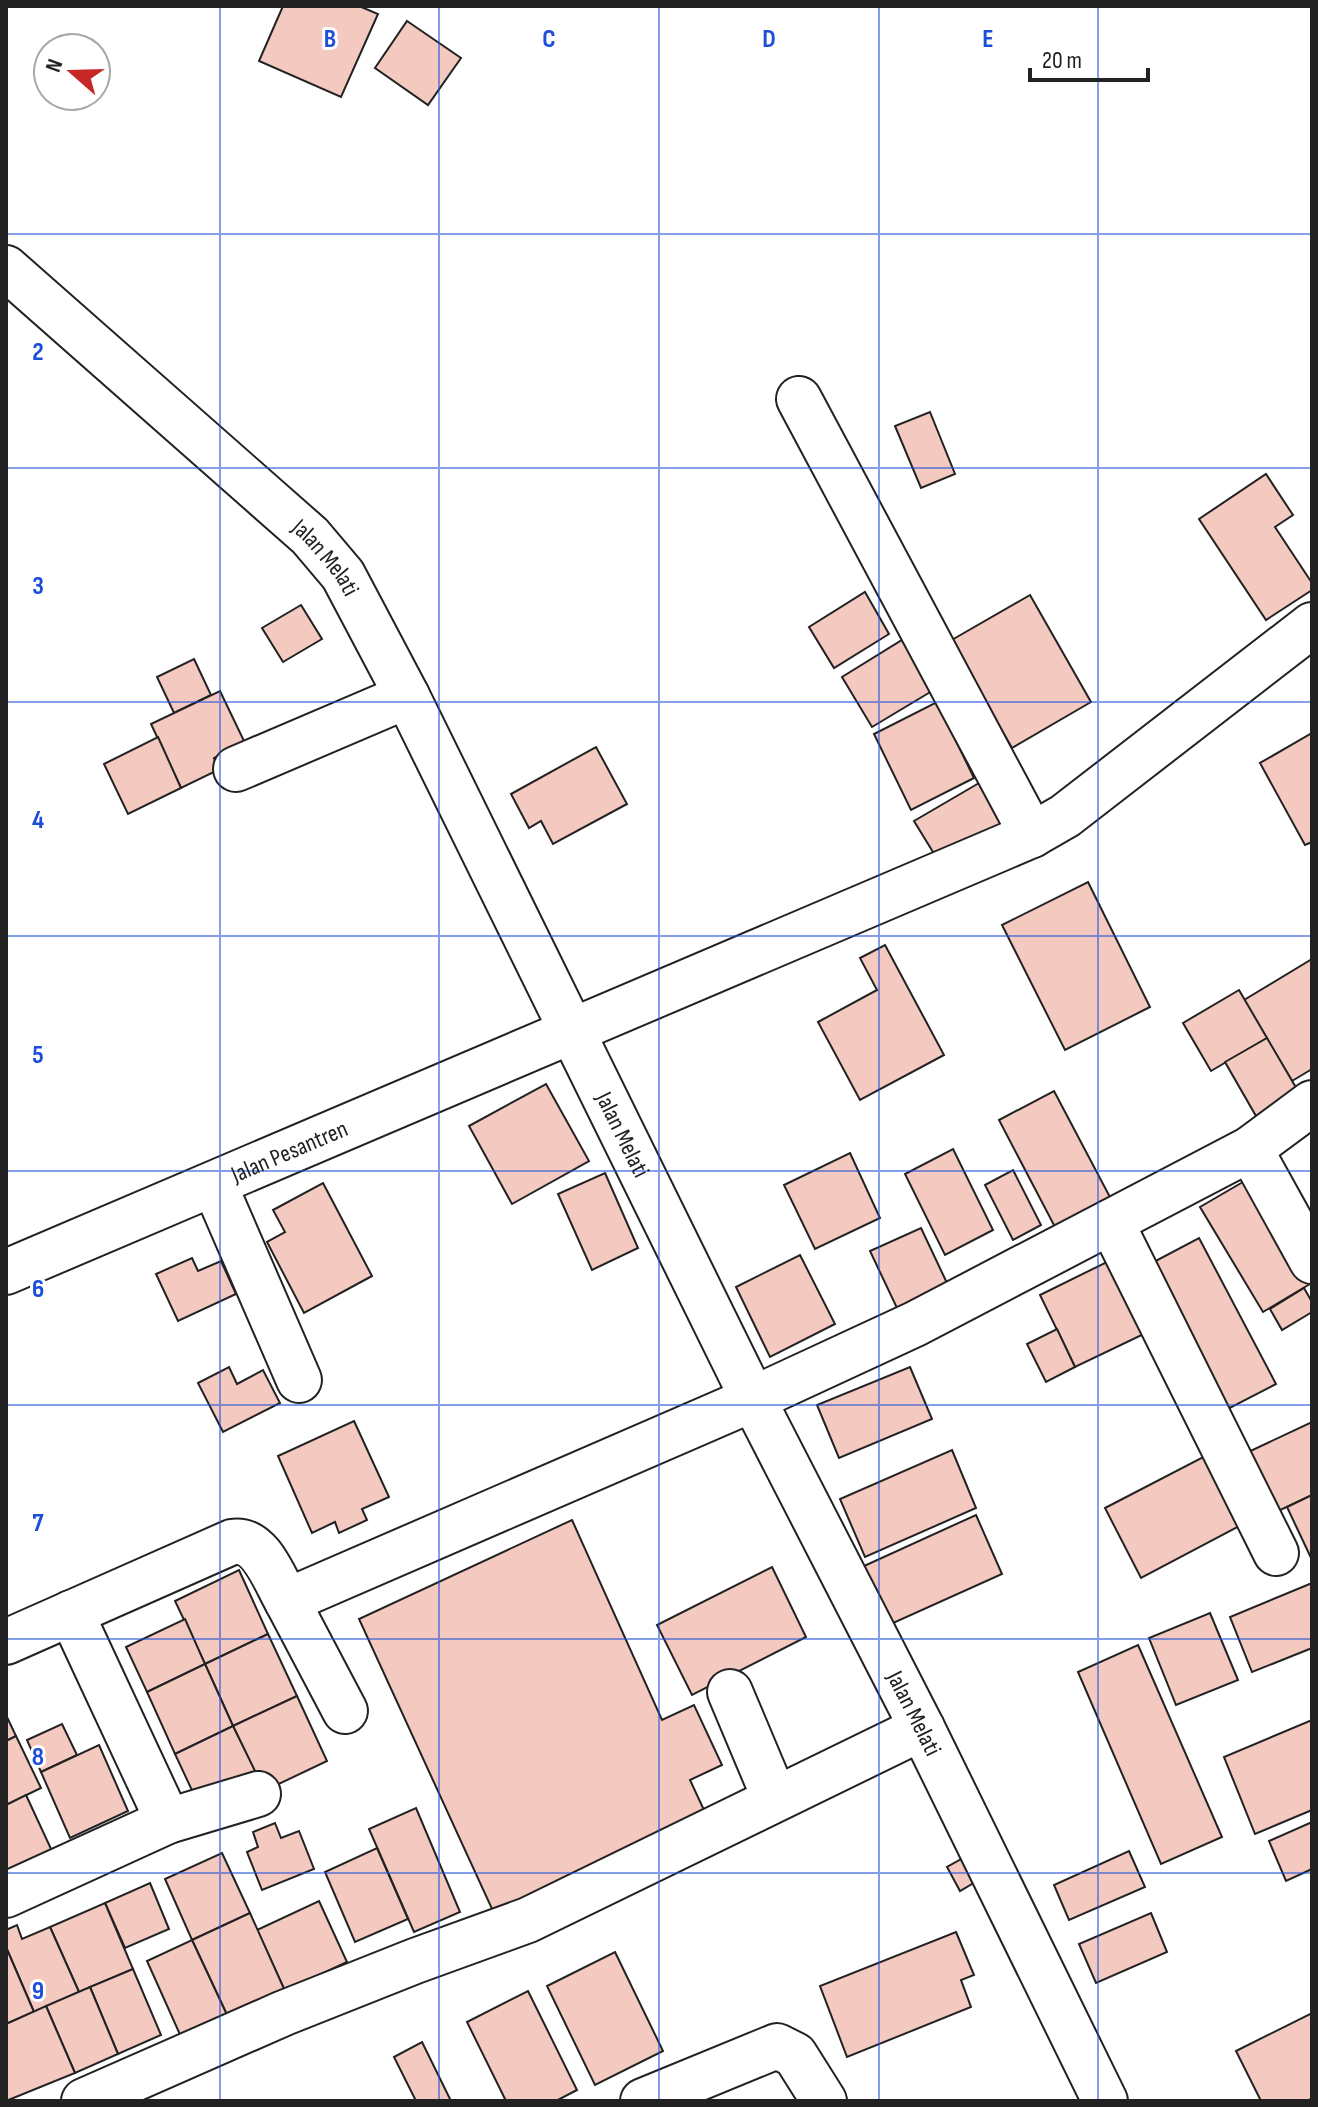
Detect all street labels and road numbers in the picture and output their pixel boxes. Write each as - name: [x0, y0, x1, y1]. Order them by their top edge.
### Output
- street label: Jalan Melati: [285, 512, 366, 601]
- street label: Jalan Melati: [589, 1086, 656, 1182]
- street label: Jalan Pesantren: [226, 1114, 352, 1189]
- street label: Jalan Melati: [880, 1665, 948, 1760]

